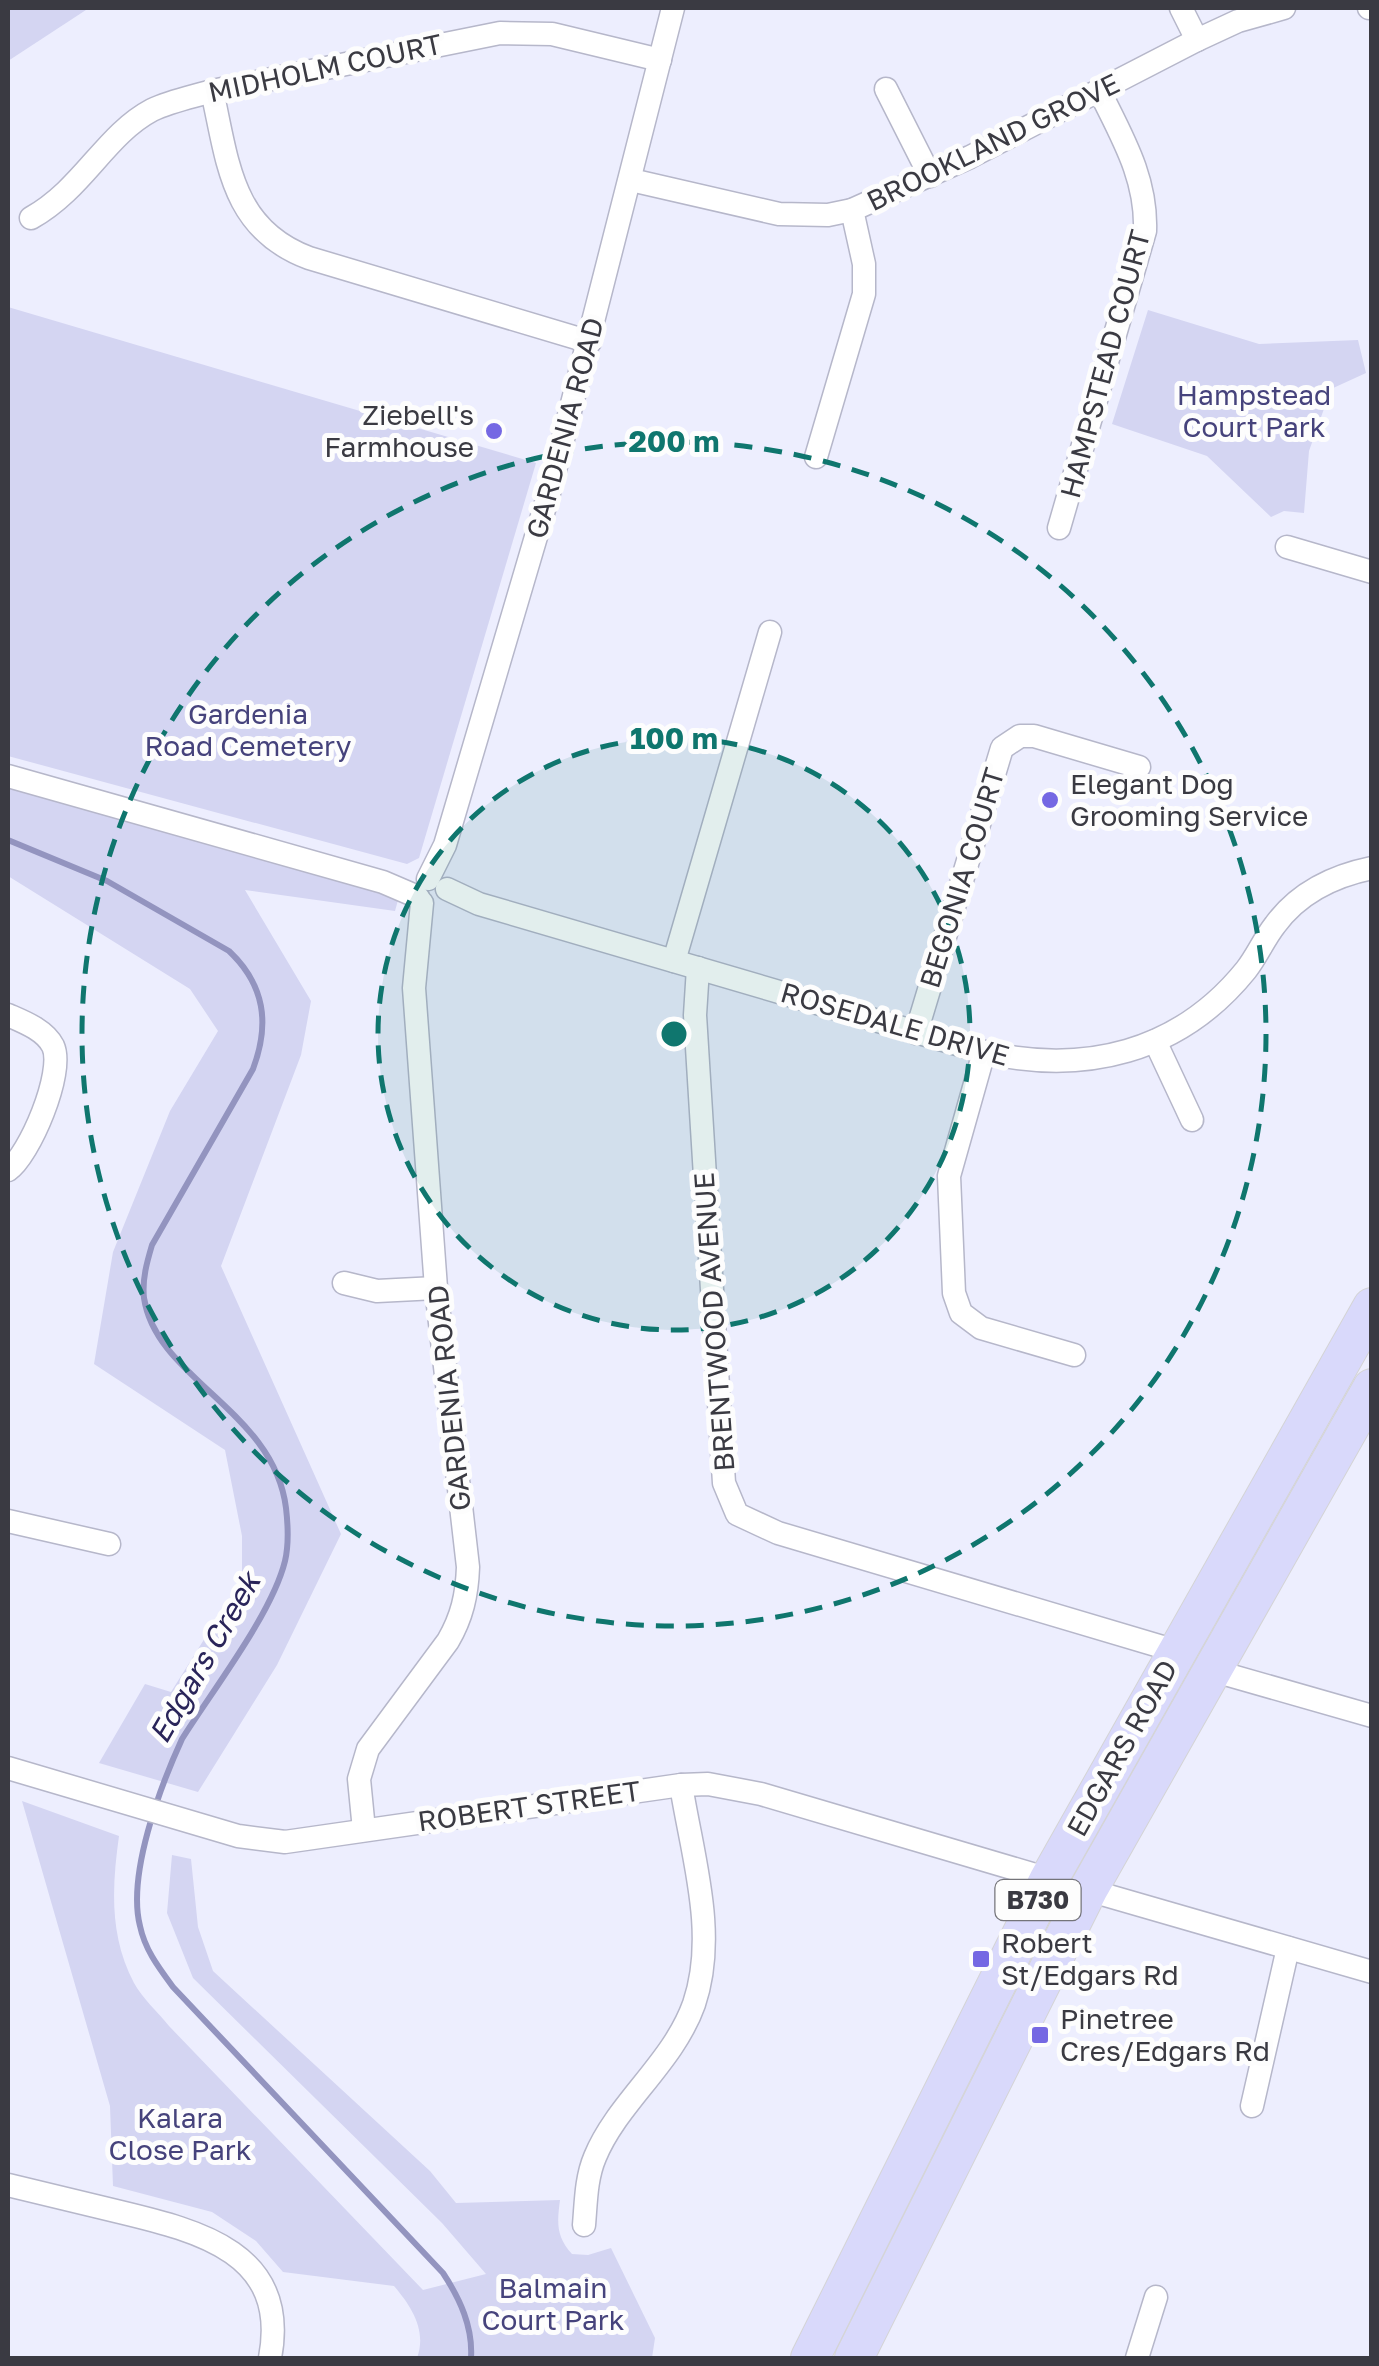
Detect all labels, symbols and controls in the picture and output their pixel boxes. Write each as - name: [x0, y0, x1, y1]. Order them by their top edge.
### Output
- street label: MIDHOLM COURT: [205, 27, 445, 108]
- street label: BROOKLAND GROVE: [861, 66, 1124, 217]
- street label: HAMPSTEAD COURT: [1053, 226, 1156, 502]
- street label: GARDENIA ROAD: [519, 314, 610, 542]
- park label: Hampstead Court Park: [1177, 378, 1331, 443]
- place label: Ziebell's Farmhouse: [324, 398, 474, 463]
- marker: Ziebell's Farmhouse: [483, 420, 505, 442]
- text: 200 m: [628, 423, 720, 459]
- park label: Gardenia Road Cemetery: [145, 697, 352, 762]
- text: 100 m: [630, 720, 718, 756]
- street label: BEGONIA COURT: [912, 764, 1011, 992]
- place label: Elegant Dog Grooming Service: [1070, 767, 1308, 832]
- marker: Elegant Dog Grooming Service: [1039, 789, 1061, 811]
- street label: ROSEDALE DRIVE: [777, 975, 1013, 1072]
- centre of rings: [656, 1016, 692, 1052]
- street label: BRENTWOOD AVENUE: [687, 1171, 740, 1473]
- street label: GARDENIA ROAD: [420, 1283, 477, 1513]
- water label: Edgars Creek: [141, 1563, 269, 1749]
- street label: EDGARS ROAD: [1060, 1654, 1184, 1842]
- street label: ROBERT STREET: [415, 1774, 642, 1837]
- road number: B730: [996, 1880, 1080, 1920]
- place label: Robert St/Edgars Rd: [1001, 1926, 1179, 1991]
- marker: Robert St/Edgars Rd: [970, 1948, 992, 1970]
- place label: Pinetree Cres/Edgars Rd: [1060, 2002, 1270, 2067]
- marker: Pinetree Cres/Edgars Rd: [1029, 2024, 1051, 2046]
- park label: Kalara Close Park: [108, 2101, 252, 2166]
- park label: Balmain Court Park: [481, 2271, 625, 2336]

